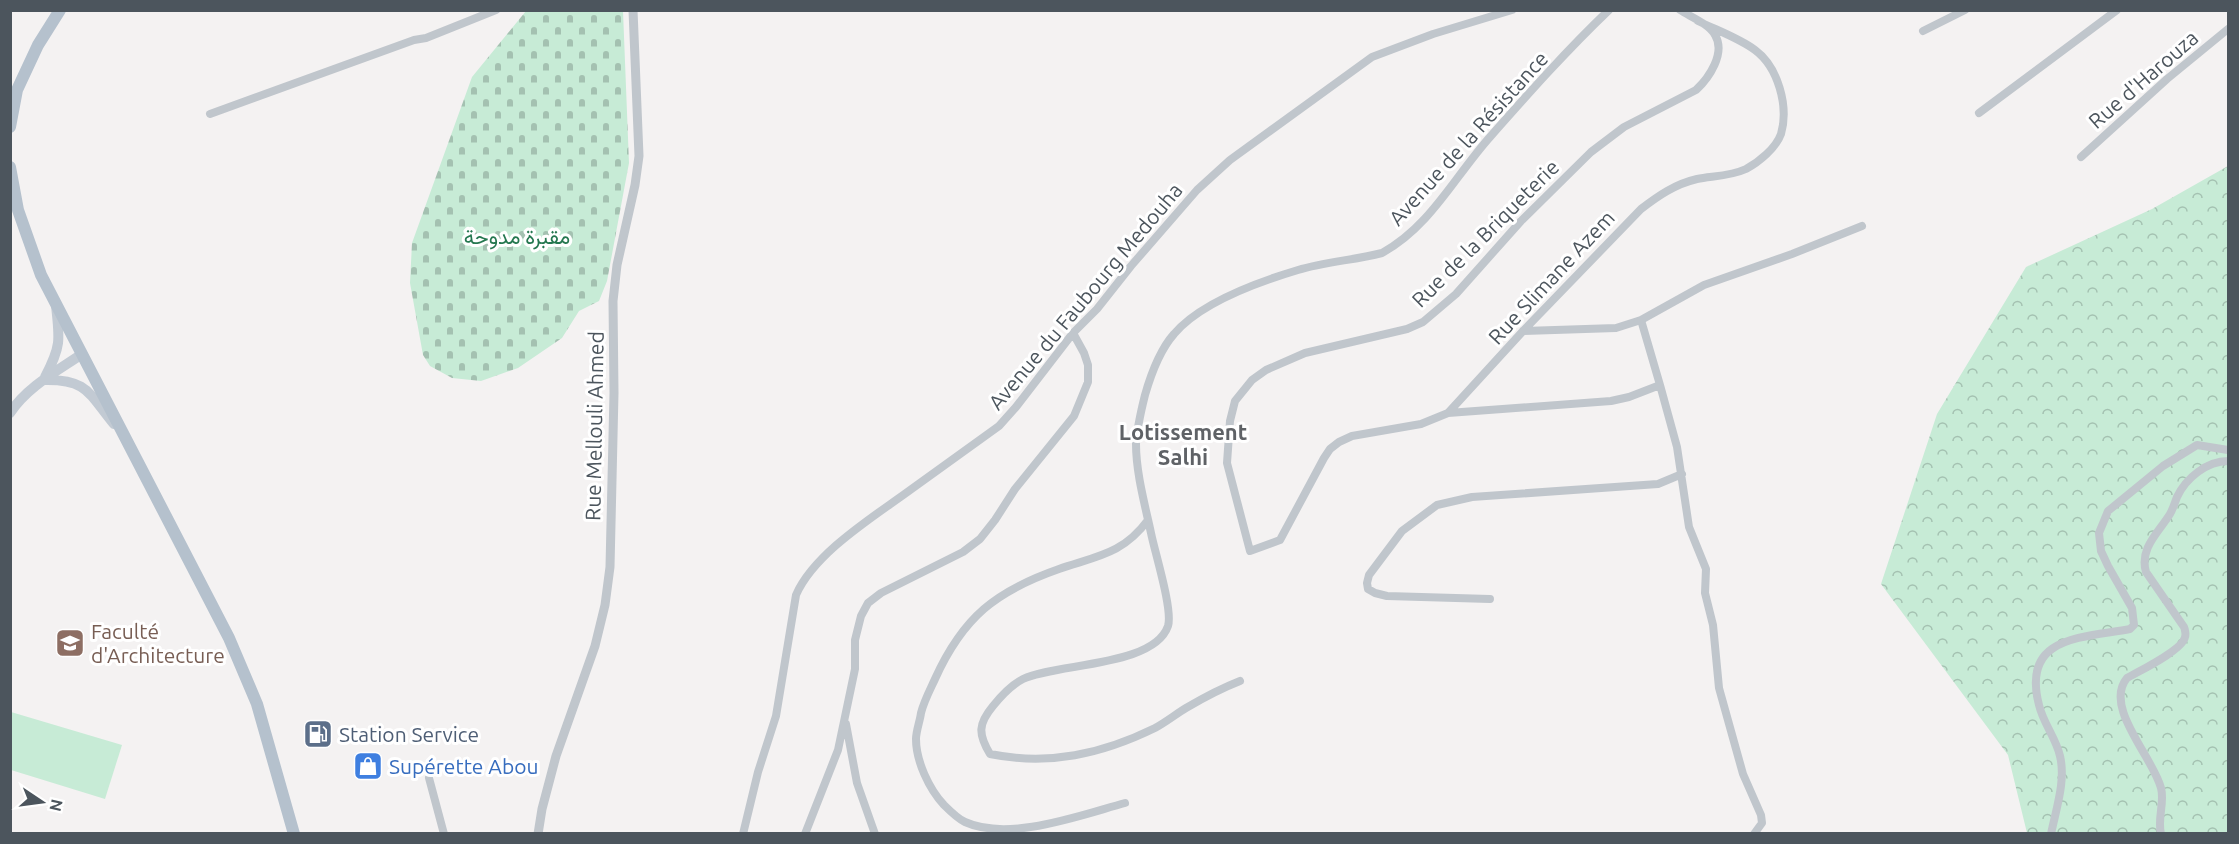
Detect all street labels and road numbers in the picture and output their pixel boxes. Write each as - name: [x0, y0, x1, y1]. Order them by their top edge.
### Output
- street label: Rue d'Harouza: [2083, 25, 2203, 133]
- street label: Avenue de la Résistance: [1384, 46, 1552, 230]
- street label: Rue de la Briqueterie: [1407, 155, 1563, 311]
- street label: Avenue du Faubourg Medouha: [983, 178, 1187, 414]
- street label: Rue Slimane Azem: [1483, 205, 1619, 349]
- street label: Rue Mellouli Ahmed: [580, 331, 608, 521]

